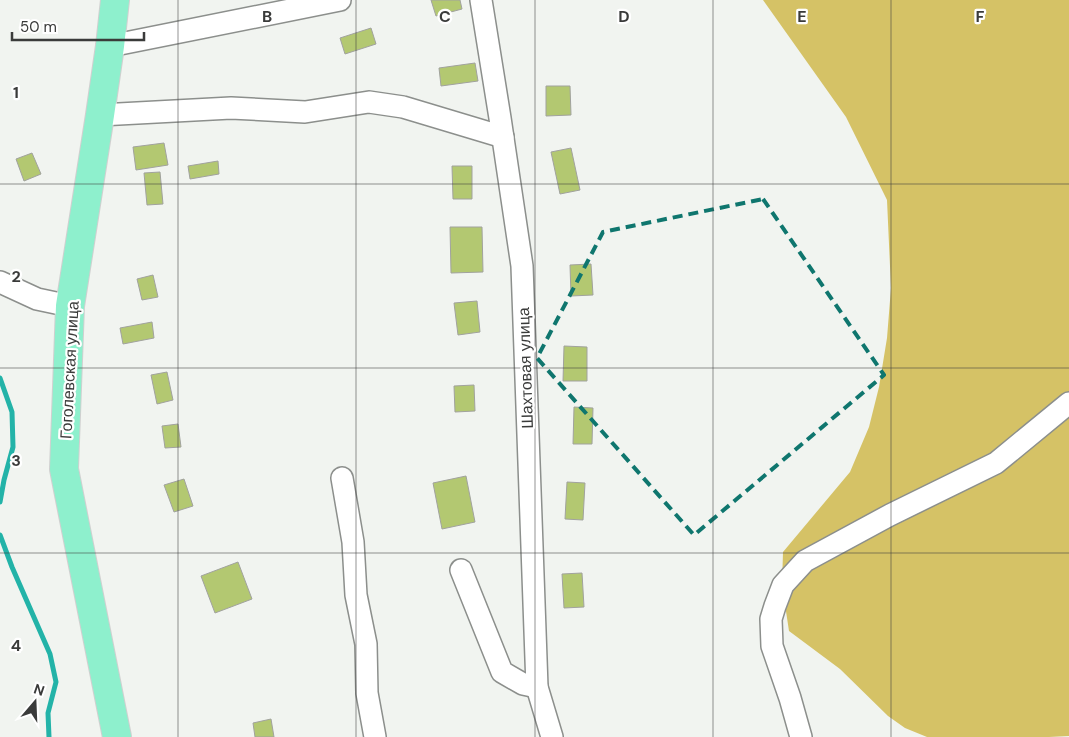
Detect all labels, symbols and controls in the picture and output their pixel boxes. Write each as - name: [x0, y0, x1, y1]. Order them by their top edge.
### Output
- text: B: [262, 6, 272, 27]
- text: C: [439, 6, 451, 27]
- text: D: [618, 6, 630, 27]
- text: E: [797, 6, 807, 27]
- text: F: [976, 6, 985, 27]
- scale bar: [12, 10, 145, 42]
- text: 50 m: [20, 17, 57, 37]
- text: 1: [13, 82, 19, 103]
- text: 2: [11, 266, 21, 287]
- street label: Гоголевская улица: [55, 300, 84, 440]
- street label: Шахтовая улица: [513, 307, 538, 429]
- text: 3: [11, 450, 21, 471]
- text: 4: [11, 635, 21, 656]
- north arrow: [10, 677, 60, 727]
- text: N: [31, 680, 47, 700]

